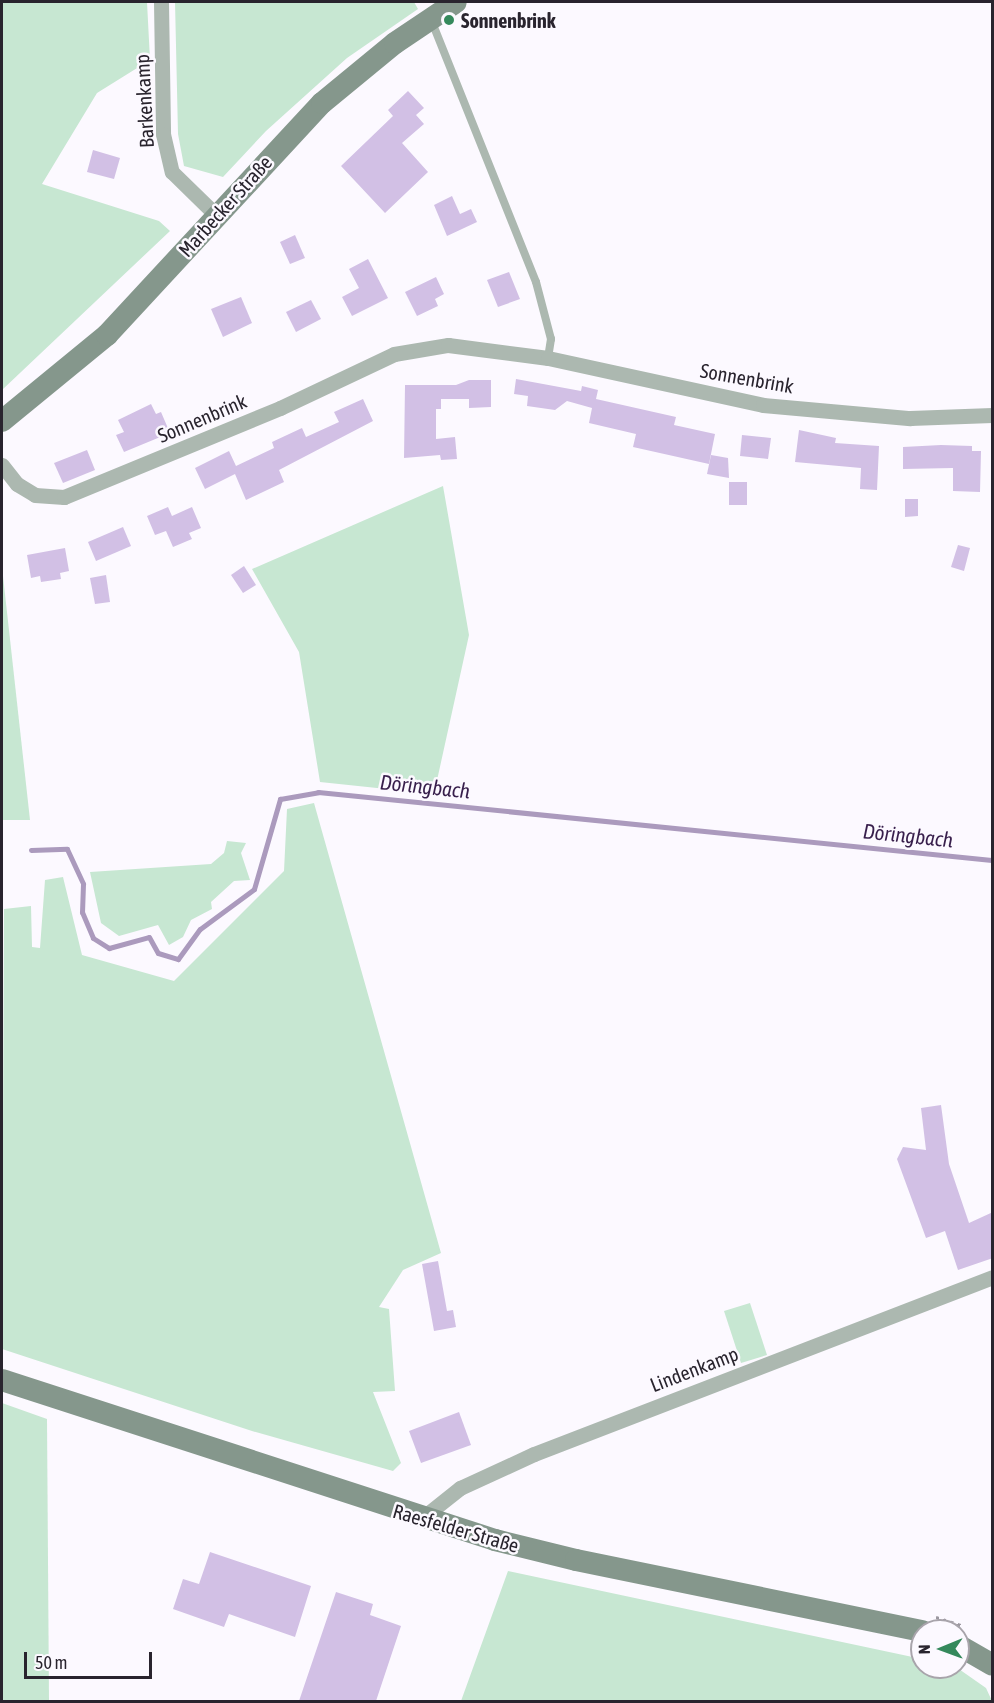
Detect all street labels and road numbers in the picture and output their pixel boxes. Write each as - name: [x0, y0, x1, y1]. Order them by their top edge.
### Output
- street label: Barkenkamp: [130, 54, 158, 148]
- street label: Marbecker Straße: [173, 150, 277, 262]
- street label: Sonnenbrink: [698, 358, 796, 398]
- street label: Sonnenbrink: [154, 388, 250, 448]
- street label: Lindenkamp: [647, 1341, 741, 1397]
- street label: Raesfelder Straße: [390, 1499, 522, 1557]

